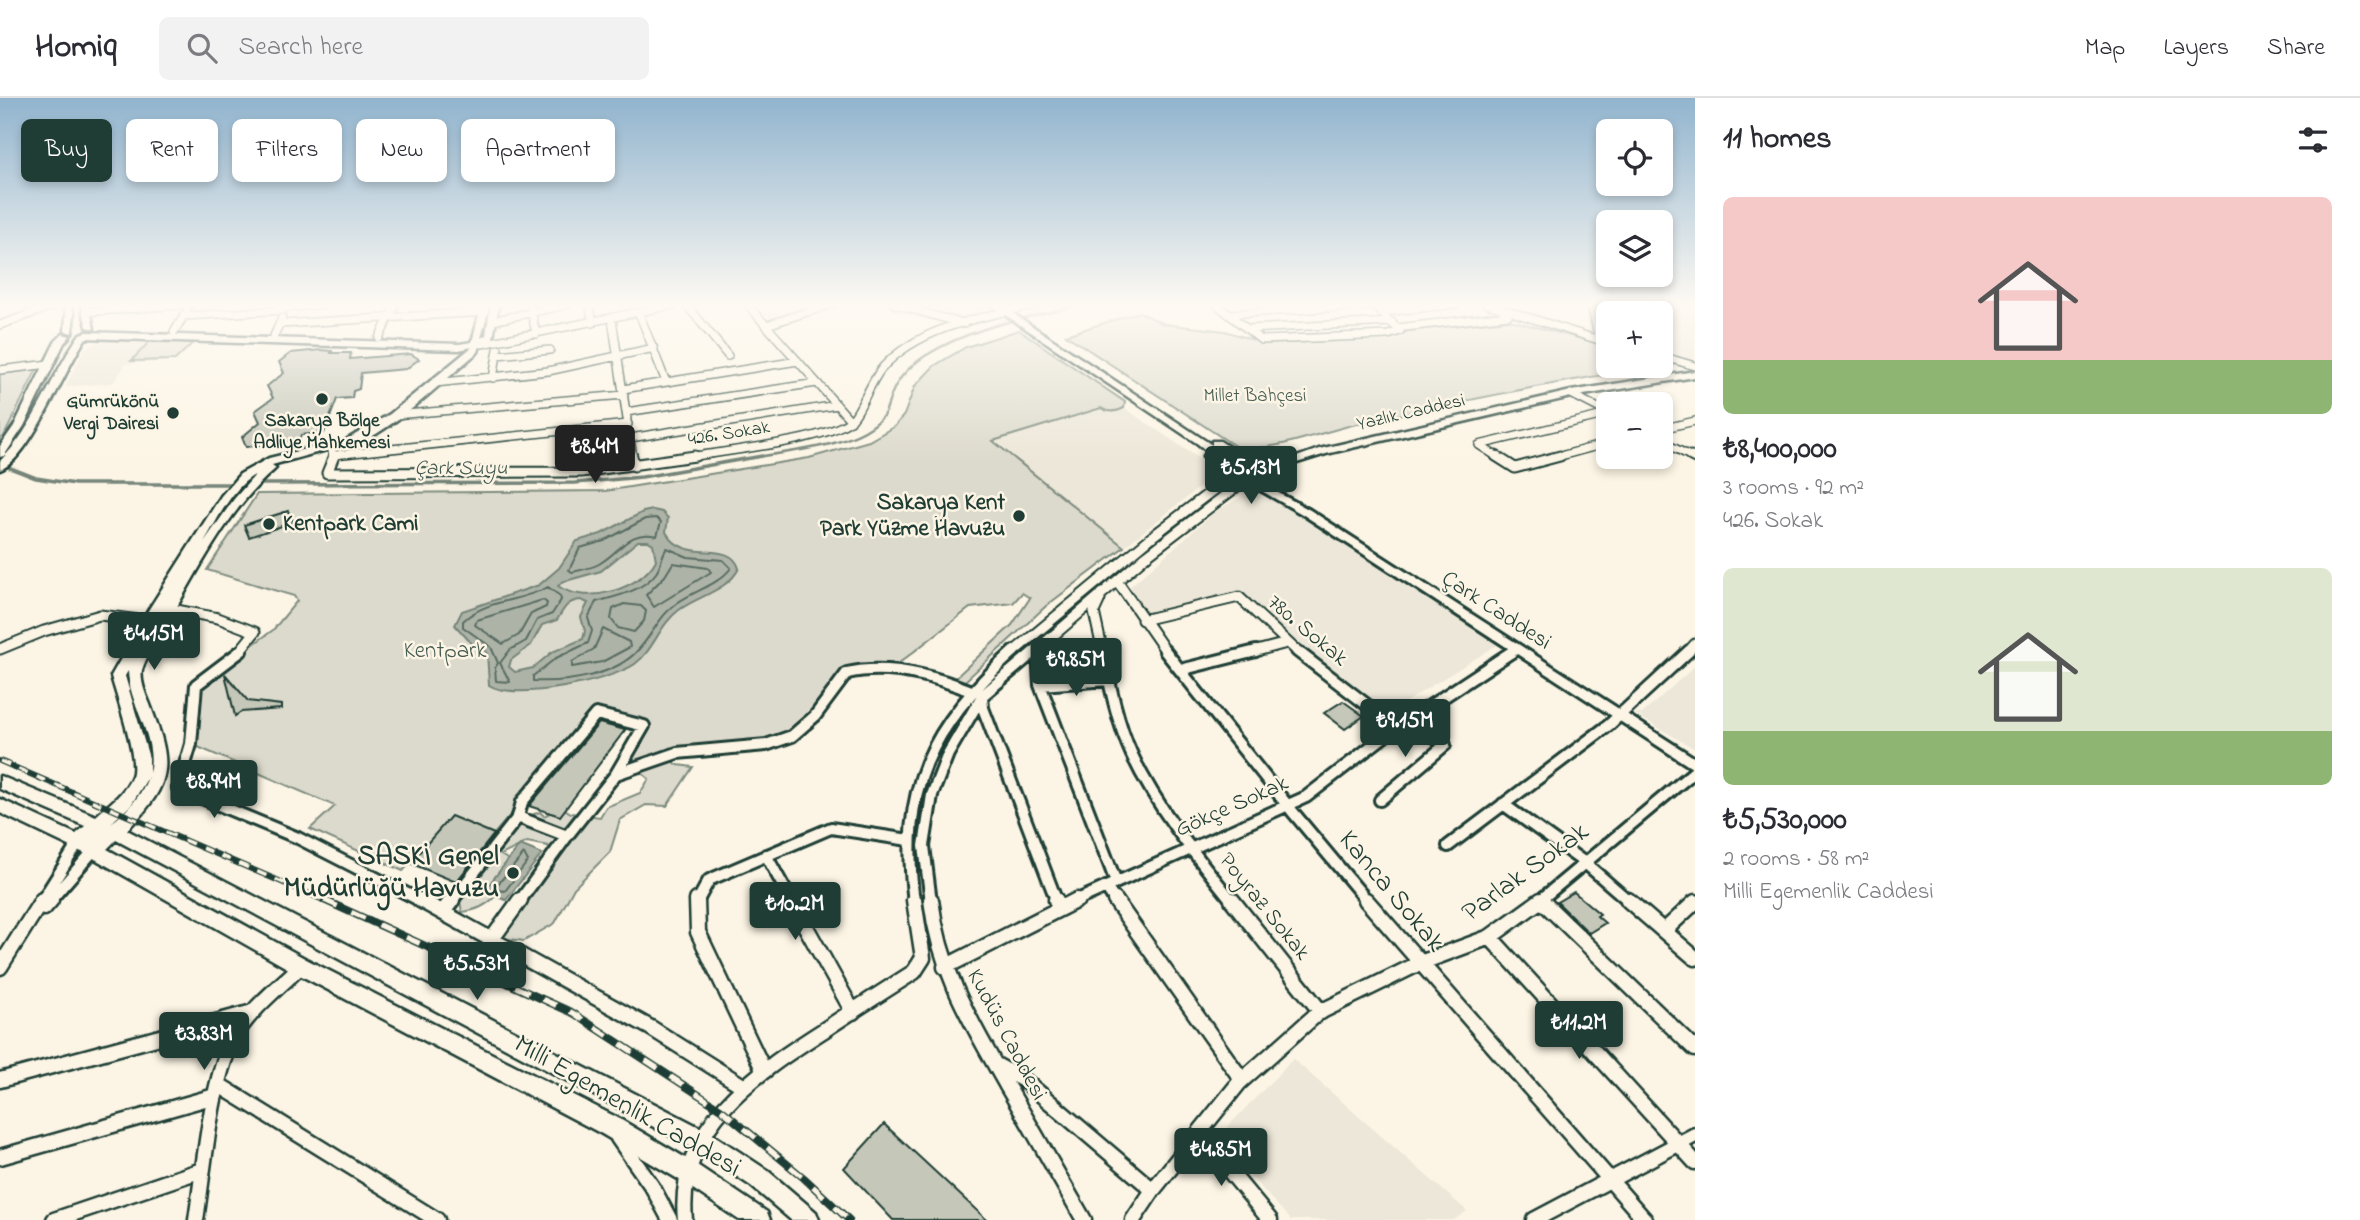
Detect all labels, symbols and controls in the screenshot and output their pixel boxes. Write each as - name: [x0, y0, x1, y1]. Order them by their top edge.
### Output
- search box: [159, 17, 649, 80]
- text: Homiq: [35, 24, 117, 72]
- icon: search: [183, 29, 221, 67]
- text: Search here: [239, 29, 363, 67]
- text: Map: [2085, 31, 2125, 66]
- text: Layers: [2163, 31, 2229, 66]
- text: Share: [2267, 31, 2325, 66]
- text: 11 homes: [1723, 118, 1831, 162]
- chip: Buy: [21, 119, 112, 182]
- chip: Rent: [126, 119, 218, 182]
- chip: Filters: [232, 119, 342, 182]
- chip: New: [356, 119, 447, 182]
- chip: Apartment: [461, 119, 615, 182]
- map controls: [1596, 119, 1673, 469]
- button: locate: [1596, 119, 1673, 196]
- icon: filters: [2294, 121, 2332, 159]
- button: layers: [1596, 210, 1673, 287]
- icon: home: [1965, 243, 2091, 369]
- button: +: [1596, 301, 1673, 378]
- park label: Millet Bahçesi: [1203, 383, 1307, 410]
- street label: Yazlık Caddesi: [1354, 387, 1468, 439]
- place label: Gümrükönü Vergi Dairesi: [63, 389, 159, 440]
- marker: Sakarya Bölge Adliye Mahkemesi: [314, 391, 330, 407]
- button: −: [1596, 392, 1673, 469]
- marker: Gümrükönü Vergi Dairesi: [165, 405, 181, 421]
- place label: Sakarya Bölge Adliye Mahkemesi: [254, 408, 390, 459]
- street label: 426. Sokak: [686, 414, 773, 454]
- pin: ₺8.4M: [546, 426, 644, 485]
- text: ₺8,400,000: [1723, 428, 1837, 472]
- text: ₺8.4M: [571, 431, 619, 464]
- pin: ₺5.13M: [1194, 446, 1308, 506]
- text: ₺5.13M: [1221, 452, 1281, 485]
- water label: Çark Suyu: [415, 454, 507, 484]
- text: 3 rooms · 92 m²: [1723, 472, 1864, 505]
- place label: Sakarya Kent Park Yüzme Havuzu: [820, 487, 1005, 546]
- text: 426. Sokak: [1723, 505, 1823, 538]
- place label: Kentpark Cami: [283, 508, 418, 541]
- marker: Sakarya Kent Park Yüzme Havuzu: [1011, 508, 1027, 524]
- marker: Kentpark Cami: [261, 516, 277, 532]
- street label: Çark Caddesi: [1435, 563, 1557, 659]
- street label: 780. Sokak: [1259, 587, 1355, 675]
- pin: ₺4.15M: [97, 612, 211, 672]
- icon: home: [1965, 614, 2091, 740]
- text: ₺4.15M: [124, 618, 184, 651]
- park label: Kentpark: [404, 635, 487, 668]
- pin: ₺9.85M: [1019, 638, 1133, 698]
- text: ₺9.85M: [1047, 644, 1105, 677]
- pin: ₺9.15M: [1348, 700, 1462, 759]
- text: ₺9.15M: [1376, 705, 1434, 738]
- pin: ₺8.94M: [157, 760, 271, 820]
- text: ₺8.94M: [186, 766, 242, 799]
- street label: Gökçe Sokak: [1170, 767, 1295, 847]
- text: ₺5,530,000: [1723, 799, 1847, 843]
- street label: Parlak Sokak: [1454, 812, 1599, 933]
- street label: Kanca Sokak: [1328, 822, 1455, 963]
- place label: SASKİ Genel Müdürlüğü Havuzu: [284, 837, 499, 911]
- text: 2 rooms · 58 m²: [1723, 843, 1869, 876]
- street label: Poyraz Sokak: [1209, 846, 1318, 970]
- marker: SASKİ Genel Müdürlüğü Havuzu: [505, 865, 521, 881]
- text: Milli Egemenlik Caddesi: [1723, 876, 1934, 909]
- pin: ₺10.2M: [738, 882, 852, 942]
- text: ₺10.2M: [766, 888, 824, 921]
- pin: ₺5.53M: [420, 942, 534, 1002]
- text: ₺5.53M: [444, 948, 510, 981]
- street label: Kudüs Caddesi: [957, 963, 1055, 1107]
- pin: ₺11.2M: [1522, 1002, 1636, 1061]
- text: ₺11.2M: [1551, 1007, 1607, 1040]
- pin: ₺3.83M: [147, 1012, 261, 1072]
- text: ₺3.83M: [175, 1018, 233, 1051]
- street label: Milli Egemenlik Caddesi: [506, 1025, 748, 1189]
- pin: ₺4.85M: [1164, 1128, 1278, 1188]
- text: ₺4.85M: [1190, 1134, 1252, 1167]

